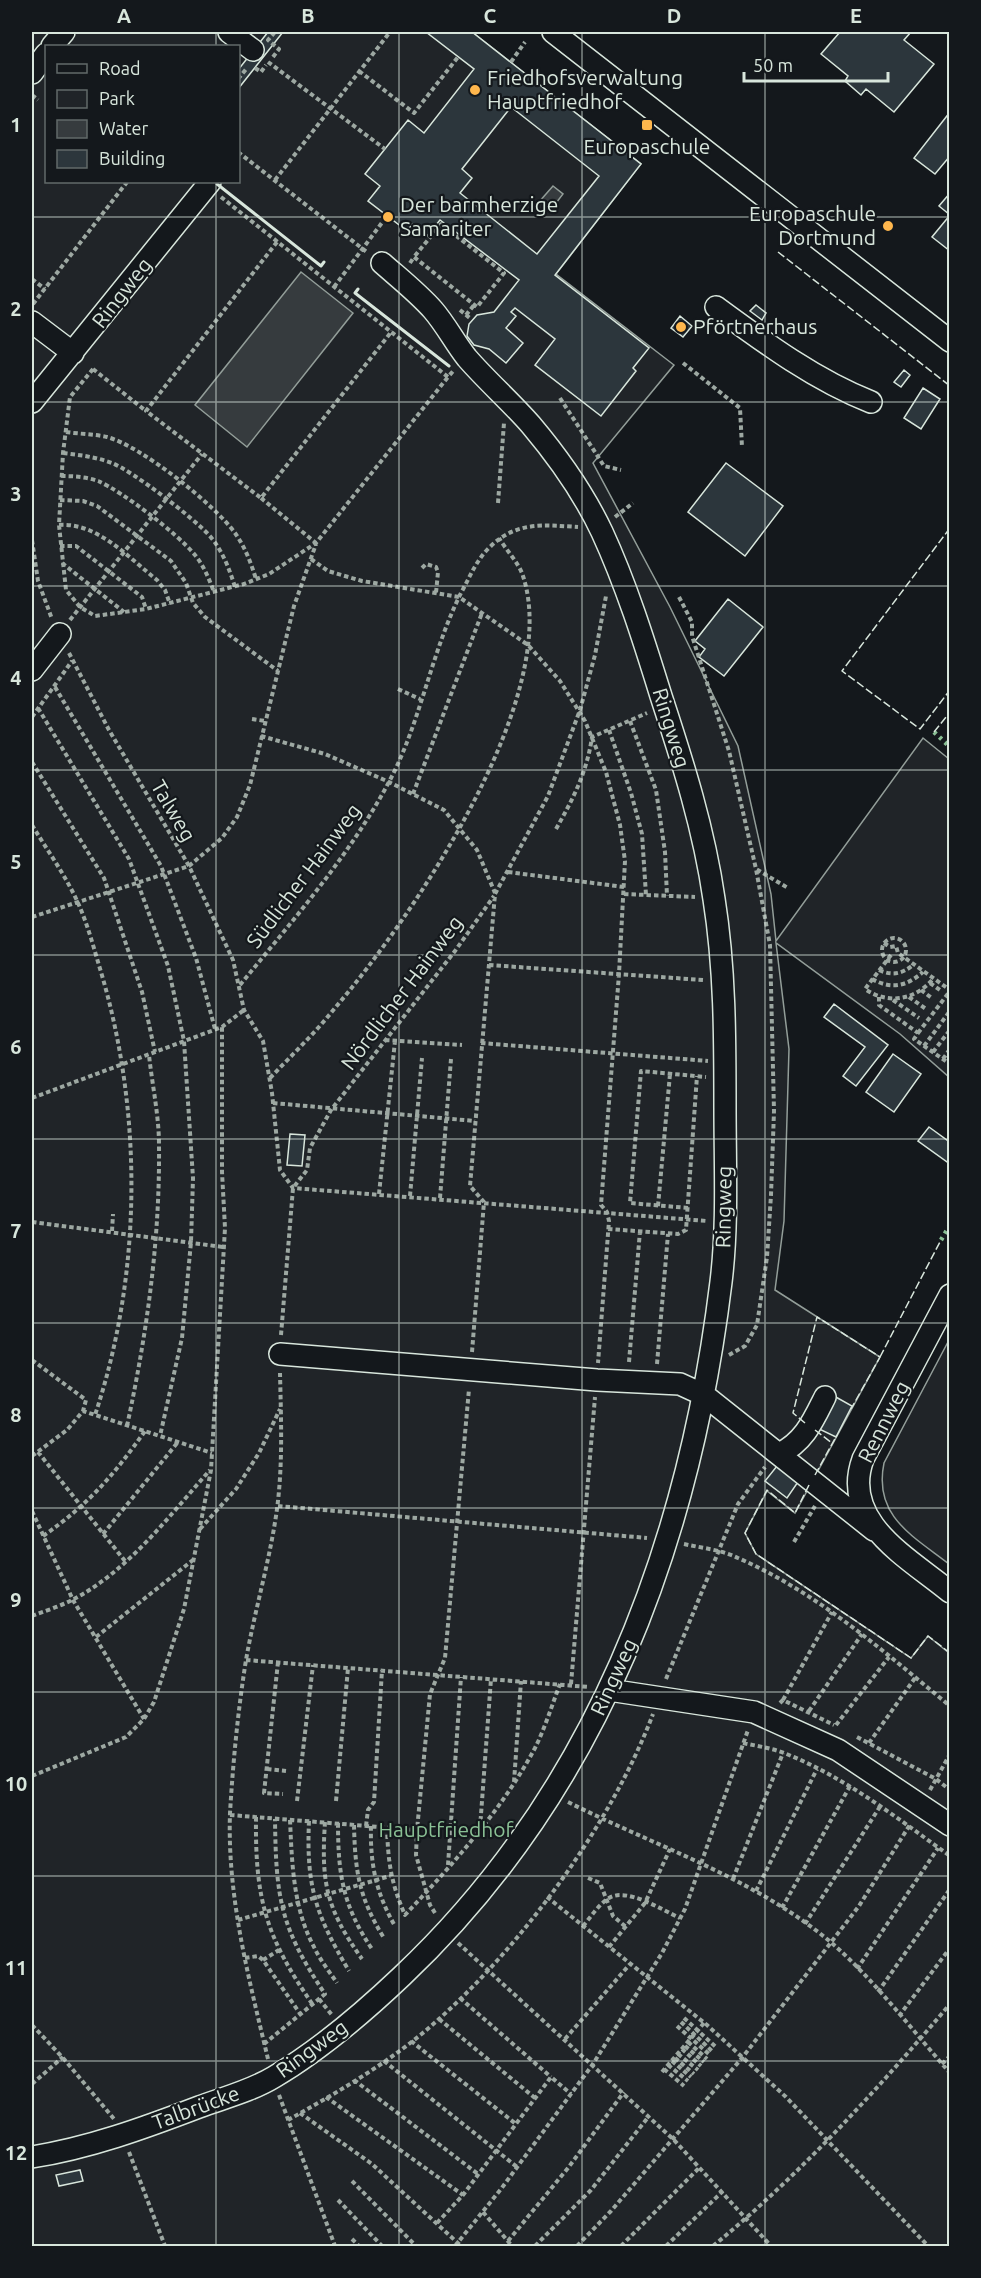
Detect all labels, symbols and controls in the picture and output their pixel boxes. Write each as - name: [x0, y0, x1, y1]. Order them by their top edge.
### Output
- text: A: [117, 4, 131, 27]
- text: B: [301, 4, 315, 27]
- text: C: [484, 4, 497, 27]
- text: D: [667, 4, 681, 27]
- text: E: [850, 4, 862, 27]
- legend: [45, 45, 240, 183]
- scale bar: [744, 45, 888, 83]
- text: 50 m: [753, 55, 793, 75]
- text: Road: [99, 58, 141, 78]
- place label: Friedhofsverwaltung Hauptfriedhof: [487, 65, 683, 113]
- marker: Friedhofsverwaltung Hauptfriedhof: [468, 83, 482, 97]
- text: Park: [99, 88, 135, 108]
- text: 1: [10, 113, 22, 136]
- text: Water: [99, 118, 149, 138]
- marker: Europaschule: [640, 118, 654, 132]
- place label: Europaschule: [584, 134, 710, 158]
- text: Building: [99, 148, 165, 168]
- place label: Der barmherzige Samariter: [400, 192, 558, 240]
- place label: Europaschule Dortmund: [749, 201, 876, 249]
- marker: Der barmherzige Samariter: [381, 210, 395, 224]
- marker: Europaschule Dortmund: [881, 219, 895, 233]
- street label: Ringweg: [86, 253, 156, 332]
- text: 2: [10, 297, 22, 320]
- place label: Pförtnerhaus: [693, 314, 817, 338]
- marker: Pförtnerhaus: [674, 320, 688, 334]
- text: 3: [10, 482, 22, 505]
- text: 4: [10, 666, 22, 689]
- street label: Ringweg: [648, 685, 695, 771]
- street label: Talweg: [147, 775, 201, 846]
- street label: Südlicher Hainweg: [241, 799, 365, 952]
- text: 5: [10, 850, 22, 873]
- street label: Nördlicher Hainweg: [335, 911, 467, 1074]
- text: 6: [10, 1035, 22, 1058]
- street label: Ringweg: [710, 1166, 736, 1248]
- text: 7: [10, 1219, 22, 1242]
- street label: Rennweg: [852, 1377, 914, 1466]
- text: 8: [10, 1403, 22, 1426]
- text: 9: [10, 1588, 22, 1611]
- street label: Ringweg: [585, 1634, 641, 1719]
- text: 10: [5, 1772, 27, 1795]
- park label: Hauptfriedhof: [378, 1817, 515, 1841]
- text: 11: [5, 1956, 27, 1979]
- street label: Ringweg: [271, 2014, 352, 2082]
- street label: Talbrücke: [149, 2080, 243, 2134]
- text: 12: [5, 2141, 27, 2164]

